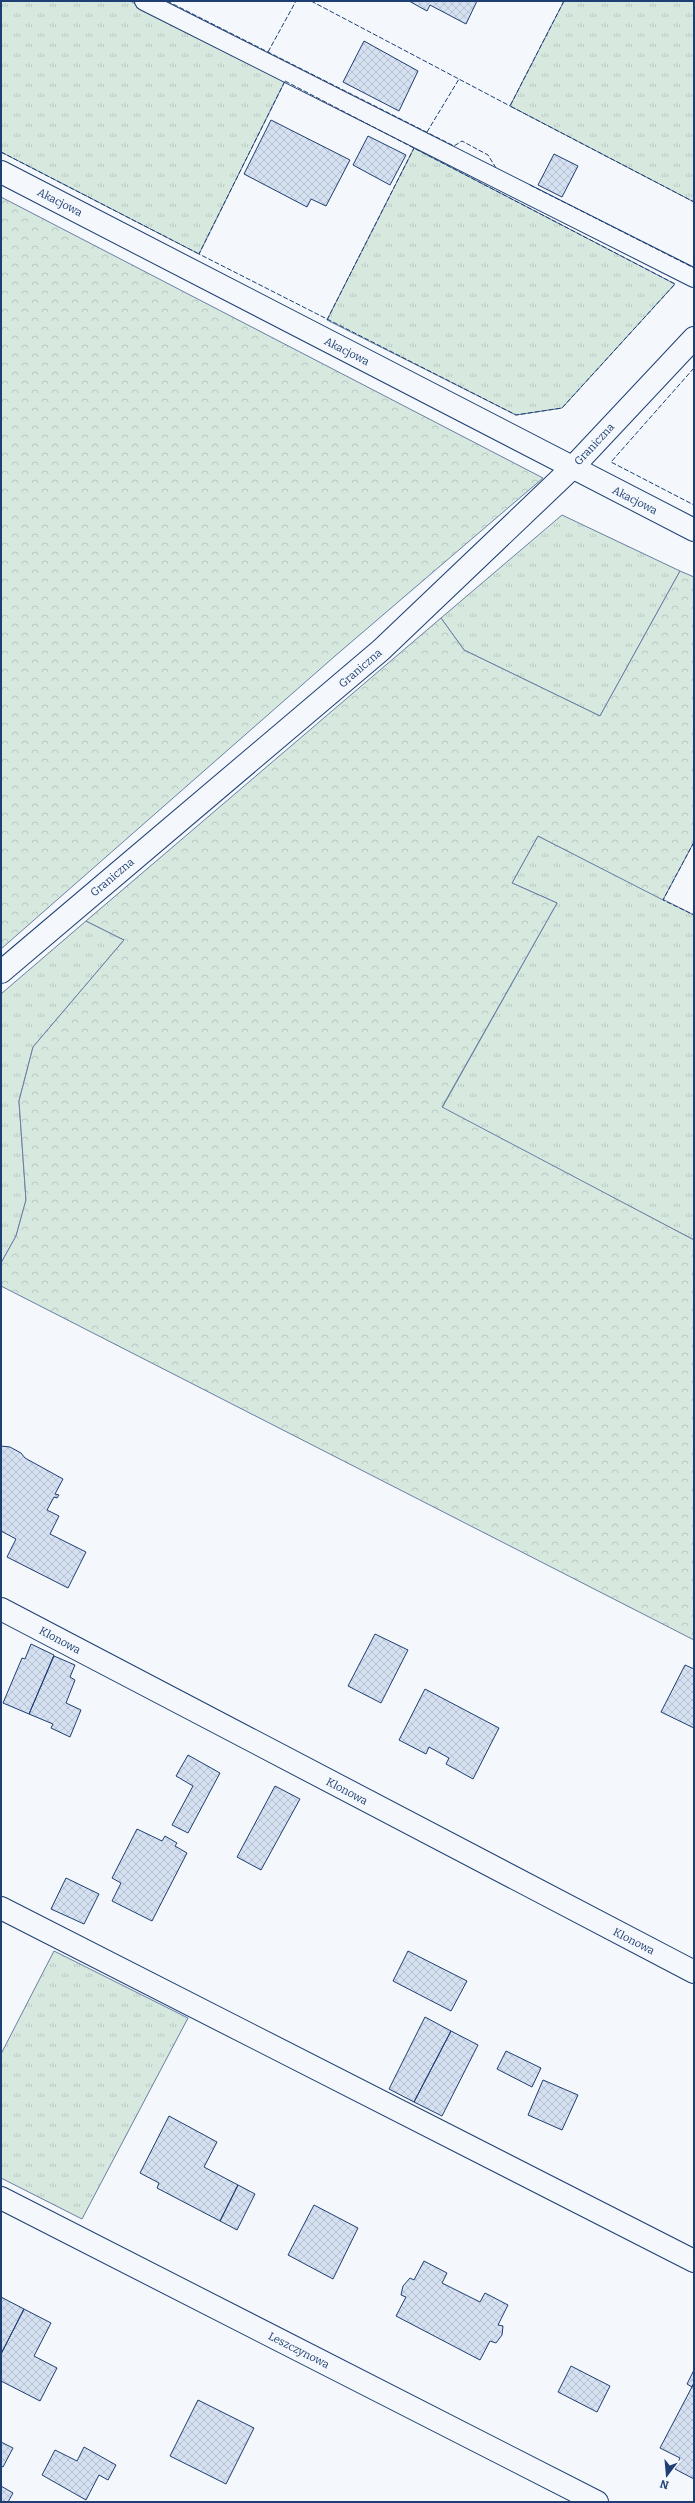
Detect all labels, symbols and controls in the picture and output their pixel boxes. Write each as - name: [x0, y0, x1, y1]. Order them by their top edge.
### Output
- street label: Akacjowa: [35, 186, 84, 219]
- street label: Akacjowa: [322, 335, 371, 368]
- street label: Graniczna: [572, 421, 617, 468]
- street label: Akacjowa: [610, 484, 659, 517]
- street label: Graniczna: [336, 646, 385, 691]
- street label: Graniczna: [88, 855, 137, 899]
- street label: Klonowa: [37, 1624, 83, 1657]
- street label: Klonowa: [324, 1775, 370, 1808]
- street label: Klonowa: [611, 1925, 657, 1957]
- street label: Leszczynowa: [266, 2330, 331, 2371]
- north arrow: [647, 2455, 687, 2495]
- text: N: [658, 2477, 670, 2492]

